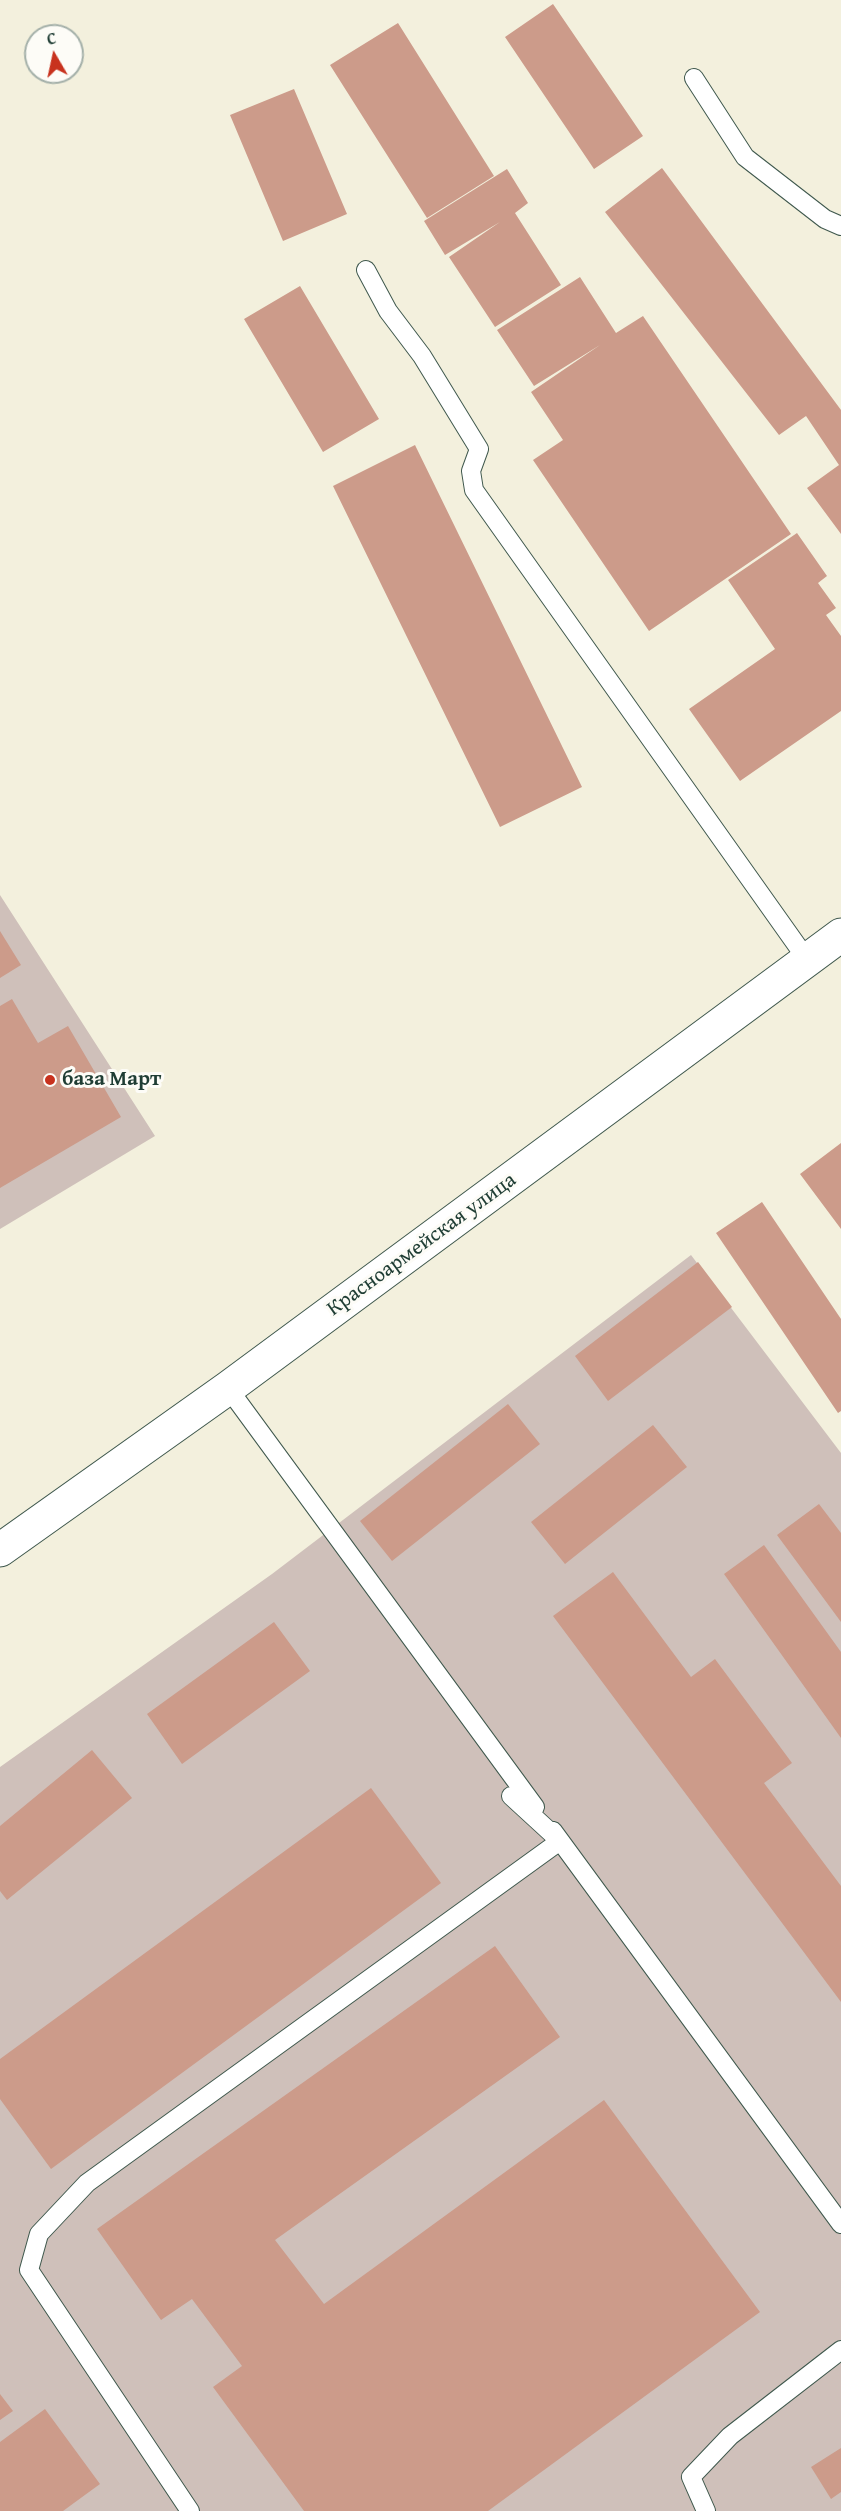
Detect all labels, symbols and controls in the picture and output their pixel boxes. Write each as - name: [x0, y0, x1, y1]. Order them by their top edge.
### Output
- north arrow: [24, 24, 84, 84]
- text: С: [45, 26, 58, 51]
- place label: база Март: [62, 1067, 161, 1093]
- marker: база Март: [43, 1073, 57, 1087]
- street label: Красноармейская улица: [323, 1168, 521, 1322]

